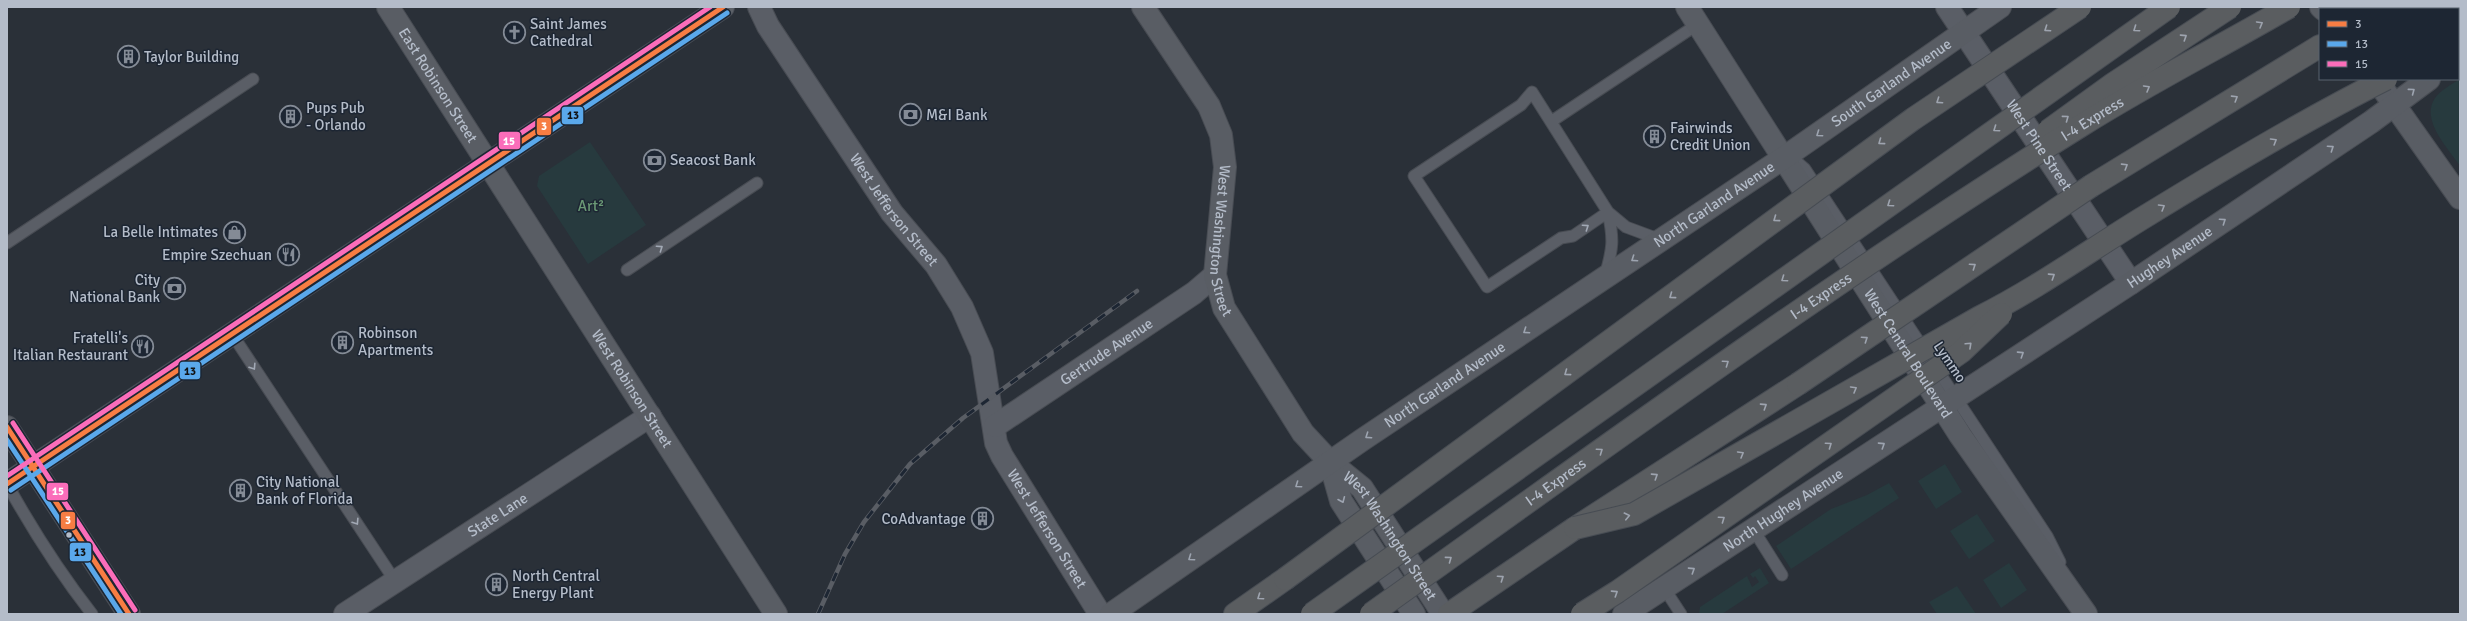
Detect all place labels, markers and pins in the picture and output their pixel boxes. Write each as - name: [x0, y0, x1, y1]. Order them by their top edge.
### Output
- place label: Saint James Cathedral: [530, 15, 607, 50]
- church icon: Saint James Cathedral: [501, 20, 527, 46]
- building icon: Taylor Building: [115, 44, 141, 70]
- place label: Taylor Building: [144, 48, 239, 66]
- place label: Pups Pub - Orlando: [306, 99, 366, 134]
- bank icon: M&I Bank: [898, 102, 924, 128]
- building icon: Pups Pub - Orlando: [278, 104, 304, 130]
- place label: M&I Bank: [926, 106, 988, 124]
- place label: Fairwinds Credit Union: [1670, 119, 1751, 154]
- building icon: Fairwinds Credit Union: [1641, 124, 1667, 150]
- bank icon: Seacost Bank: [642, 147, 668, 173]
- place label: Seacost Bank: [670, 151, 756, 169]
- shop icon: La Belle Intimates: [221, 219, 247, 245]
- place label: La Belle Intimates: [103, 223, 218, 241]
- restaurant icon: Empire Szechuan: [275, 242, 301, 268]
- place label: Empire Szechuan: [162, 246, 272, 264]
- place label: City National Bank: [69, 271, 160, 306]
- bank icon: City National Bank: [162, 276, 188, 302]
- place label: Robinson Apartments: [358, 324, 434, 359]
- place label: Fratelli's Italian Restaurant: [13, 329, 128, 364]
- building icon: Robinson Apartments: [329, 329, 355, 355]
- restaurant icon: Fratelli's Italian Restaurant: [130, 334, 156, 360]
- place label: City National Bank of Florida: [256, 473, 353, 508]
- building icon: City National Bank of Florida: [228, 478, 254, 504]
- building icon: CoAdvantage: [969, 506, 995, 532]
- place label: CoAdvantage: [881, 510, 966, 528]
- unlabelled marker: [64, 530, 74, 540]
- place label: North Central Energy Plant: [512, 567, 600, 602]
- building icon: North Central Energy Plant: [484, 572, 510, 598]

